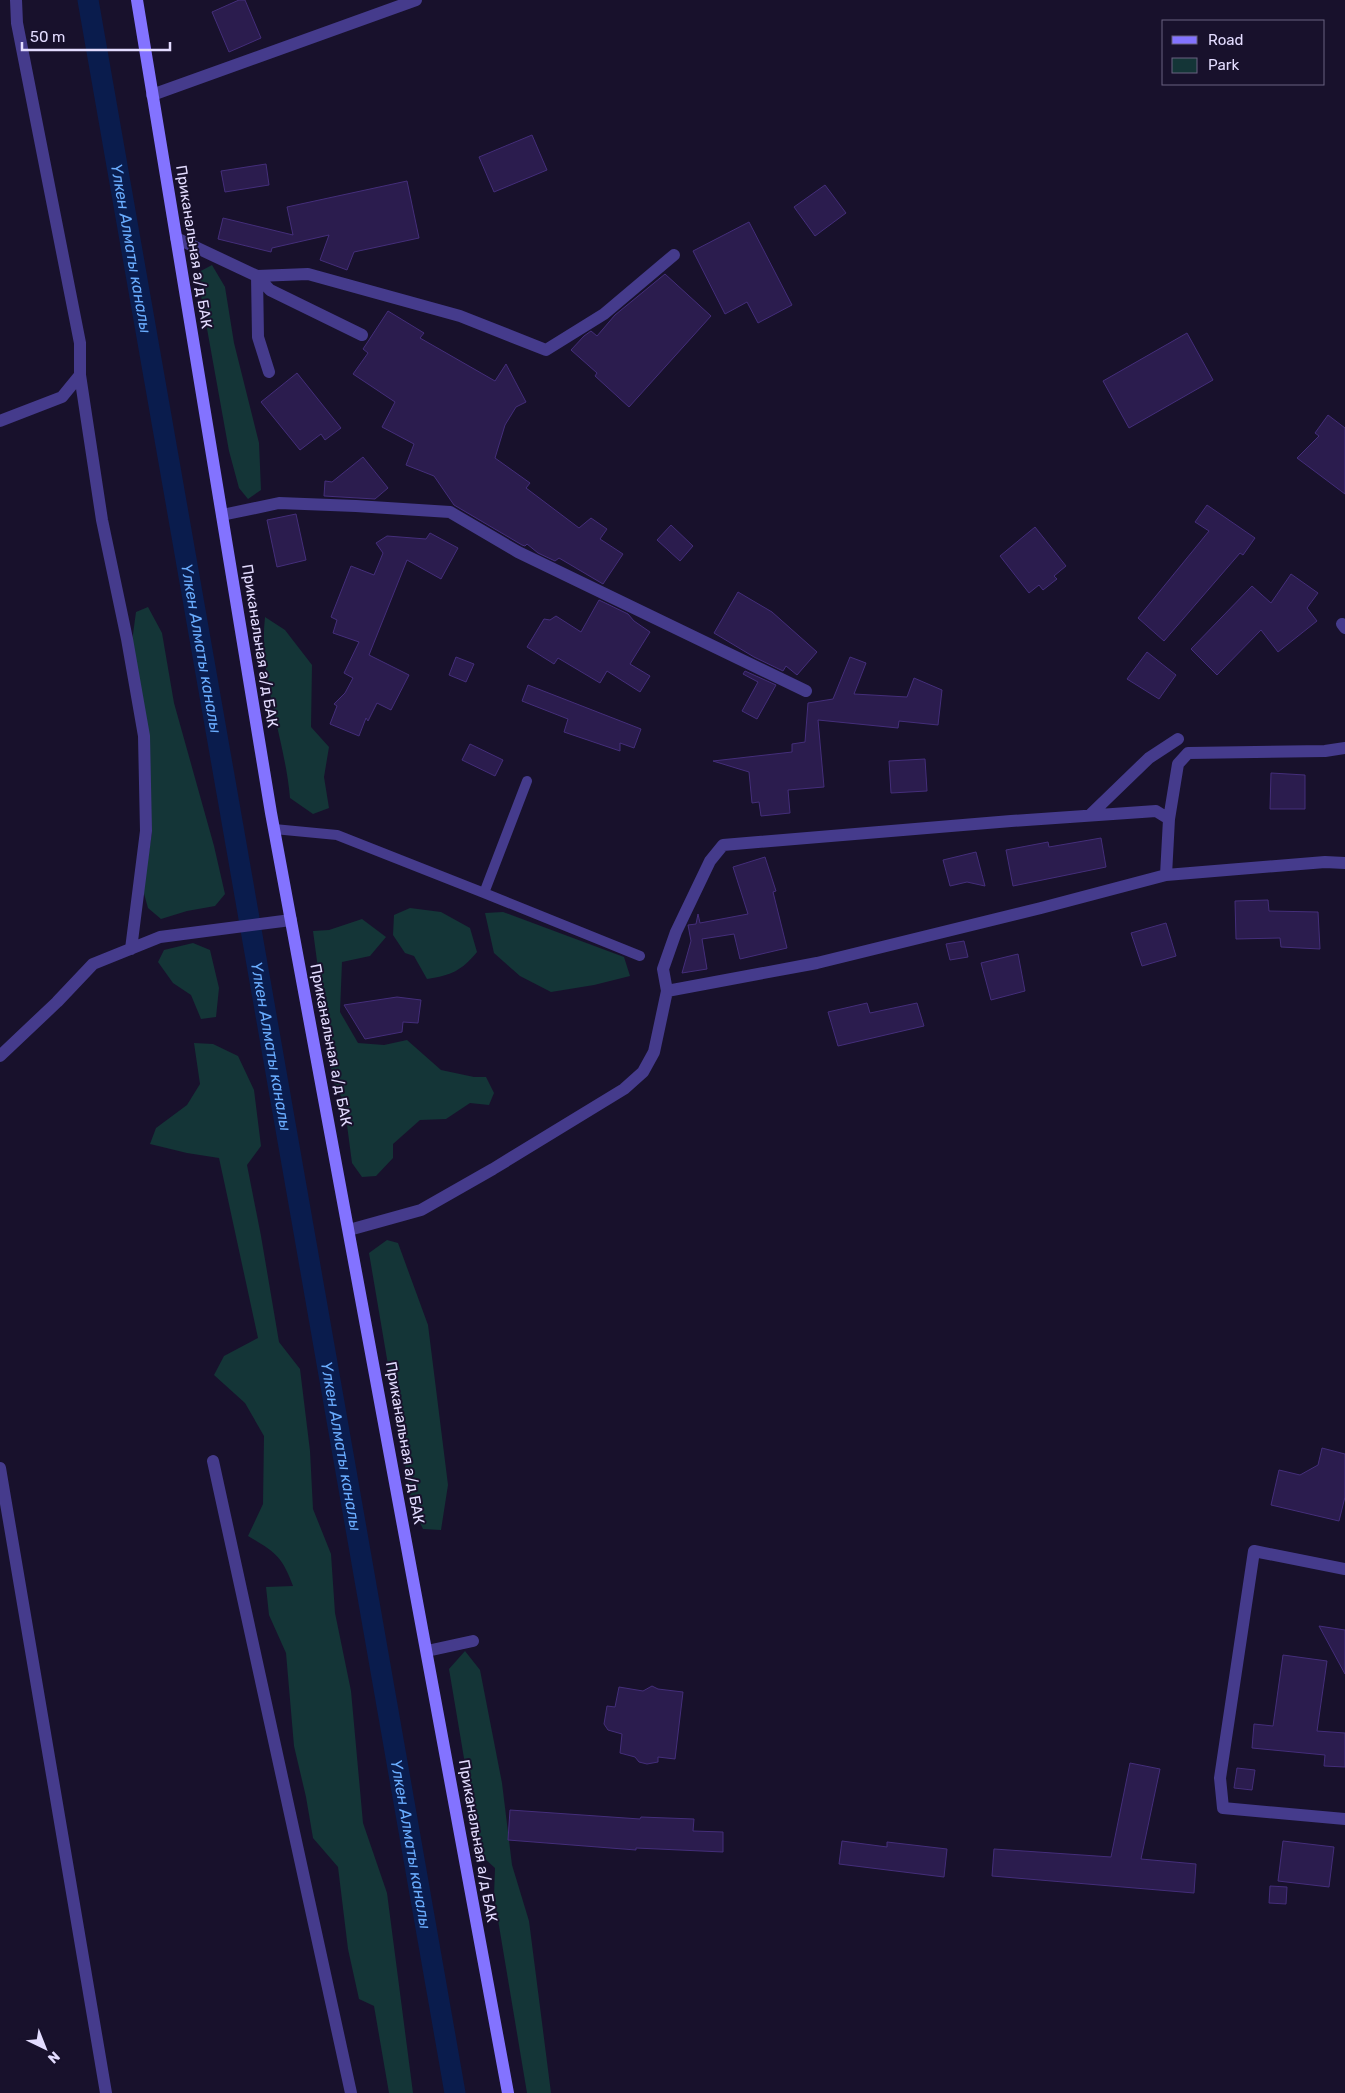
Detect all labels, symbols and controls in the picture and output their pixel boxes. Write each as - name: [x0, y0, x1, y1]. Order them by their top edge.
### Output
- scale bar: [22, 20, 170, 52]
- legend: [1162, 20, 1325, 85]
- text: 50 m: [30, 28, 65, 46]
- text: Road: [1208, 31, 1244, 49]
- text: Park: [1208, 56, 1239, 74]
- water label: Үлкен Алматы каналы: [107, 162, 155, 335]
- street label: Приканальная а/д БАК: [172, 164, 216, 331]
- water label: Үлкен Алматы каналы: [177, 562, 225, 735]
- street label: Приканальная а/д БАК: [238, 563, 282, 730]
- water label: Үлкен Алматы каналы: [247, 960, 295, 1132]
- street label: Приканальная а/д БАК: [306, 962, 356, 1128]
- water label: Үлкен Алматы каналы: [317, 1360, 365, 1532]
- street label: Приканальная а/д БАК: [382, 1360, 428, 1526]
- water label: Үлкен Алматы каналы: [387, 1758, 435, 1930]
- street label: Приканальная а/д БАК: [455, 1758, 501, 1924]
- north arrow: [20, 2023, 70, 2073]
- text: N: [44, 2047, 63, 2067]

